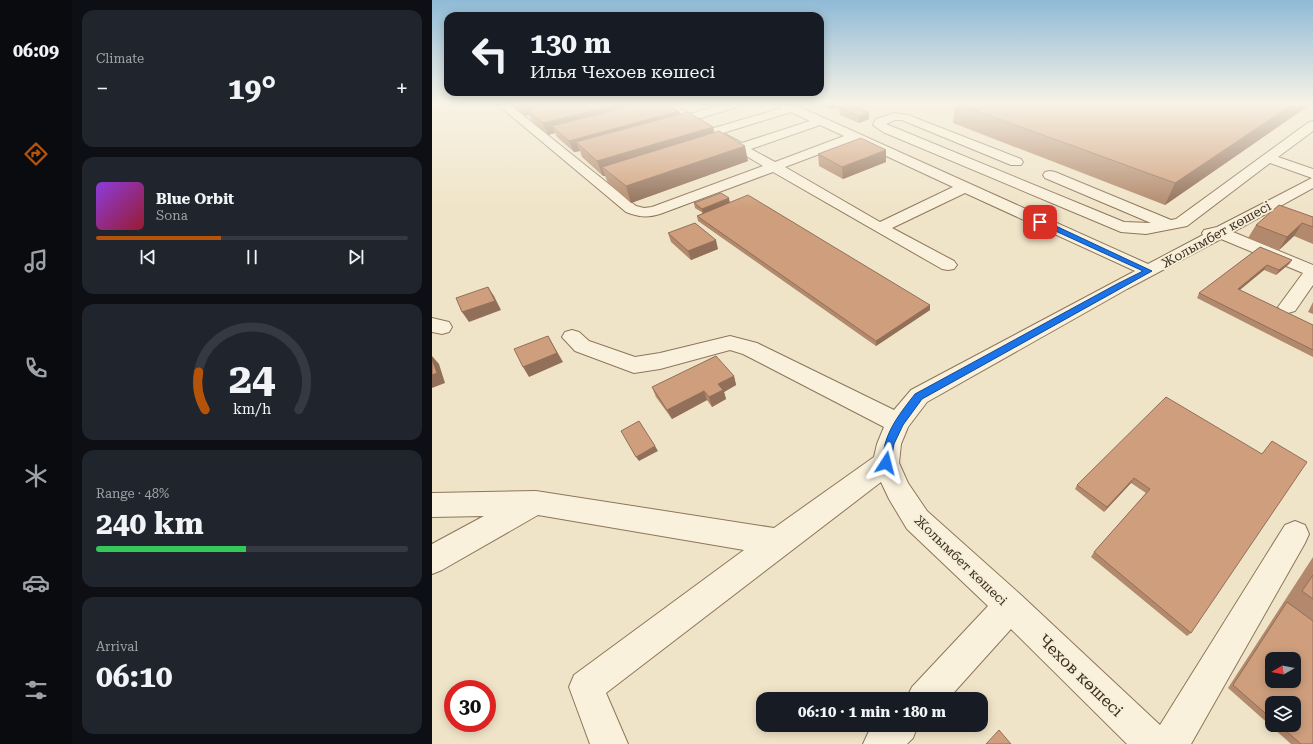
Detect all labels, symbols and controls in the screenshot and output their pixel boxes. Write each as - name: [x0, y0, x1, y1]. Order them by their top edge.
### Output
- text: 130 m: [530, 27, 611, 60]
- icon: left: [464, 28, 516, 80]
- text: 06:09: [13, 40, 59, 61]
- text: Climate: [96, 51, 144, 66]
- text: Илья Чехоев көшесі: [530, 61, 715, 82]
- text: 19°: [228, 71, 276, 106]
- text: −: [96, 76, 108, 101]
- text: +: [396, 76, 408, 101]
- icon: directions: [22, 140, 50, 168]
- text: Blue Orbit: [156, 190, 234, 208]
- street label: Жолымбет көшесі: [1159, 198, 1274, 271]
- pin: [1023, 205, 1057, 239]
- text: Sona: [156, 208, 188, 223]
- icon: arrive: [1029, 211, 1051, 233]
- icon: previous: [137, 246, 159, 268]
- icon: pause: [241, 246, 263, 268]
- icon: next: [345, 246, 367, 268]
- icon: music: [22, 247, 50, 275]
- icon: phone: [22, 354, 50, 382]
- text: 24: [229, 354, 275, 403]
- text: km/h: [233, 401, 271, 417]
- position arrow: [865, 442, 907, 484]
- icon: climate: [22, 462, 50, 490]
- text: Range · 48%: [96, 486, 169, 501]
- text: 240 km: [96, 506, 204, 541]
- street label: Жолымбет көшесі: [911, 512, 1010, 608]
- icon: car: [22, 569, 50, 597]
- street label: Чехов көшесі: [1034, 630, 1127, 720]
- text: Arrival: [96, 639, 138, 654]
- north arrow: [1265, 652, 1301, 688]
- map controls: [1265, 652, 1301, 732]
- text: 06:10: [96, 659, 173, 694]
- icon: filters: [22, 676, 50, 704]
- speed limit sign: 30: [444, 680, 496, 732]
- button: layers: [1265, 696, 1301, 732]
- text: 06:10 · 1 min · 180 m: [798, 703, 946, 721]

